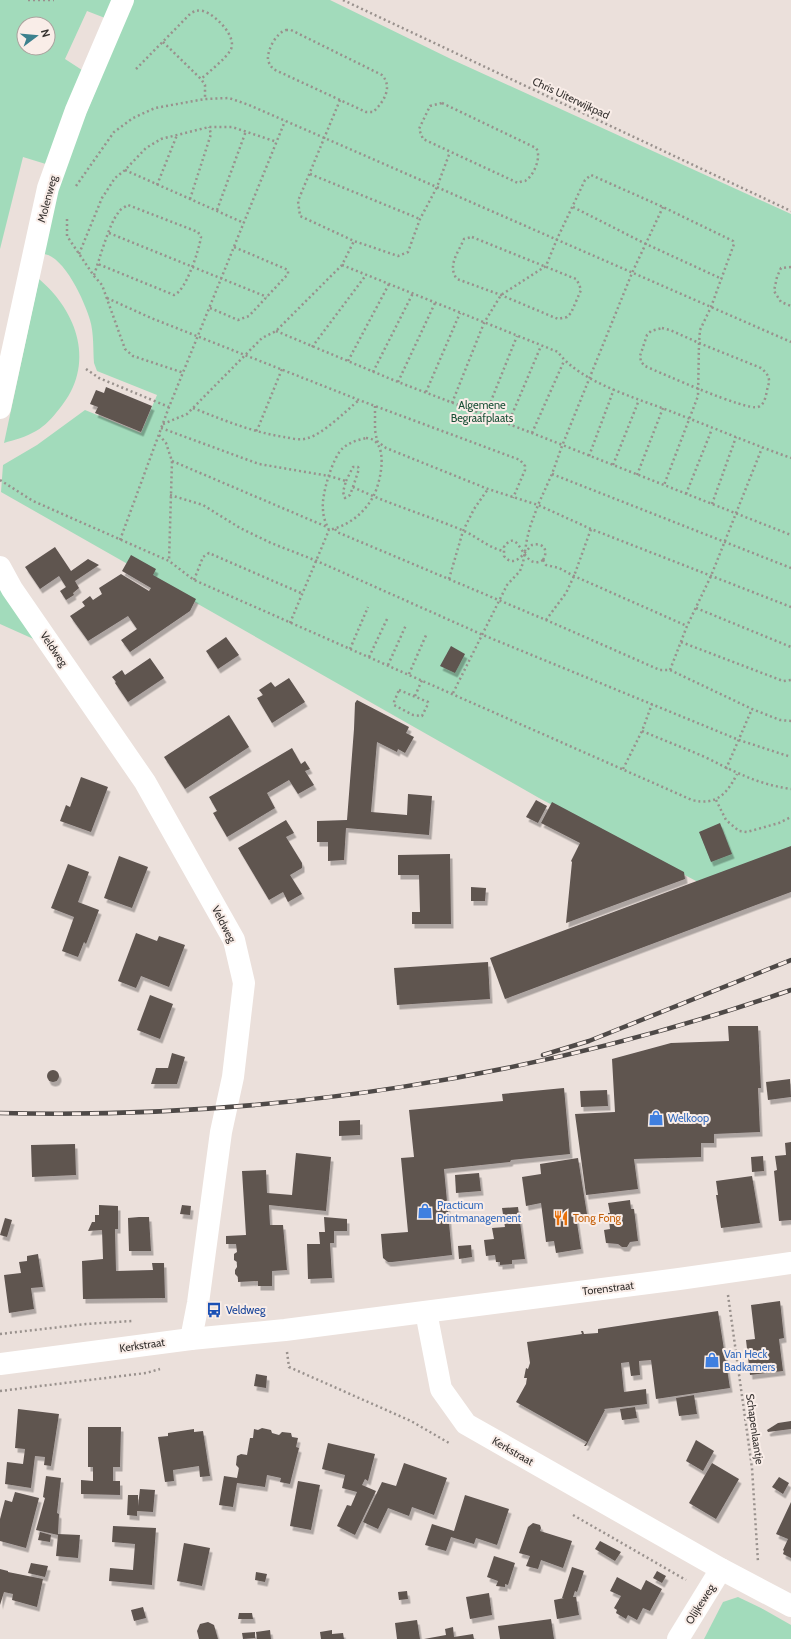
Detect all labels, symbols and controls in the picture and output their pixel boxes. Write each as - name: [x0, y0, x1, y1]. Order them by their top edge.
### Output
- north arrow: [16, 16, 56, 56]
- text: N: [38, 28, 53, 39]
- street label: Chris Uiterwijkpad: [530, 74, 612, 122]
- street label: Molenweg: [34, 173, 60, 224]
- park label: Algemene Begraafplaats: [451, 398, 514, 425]
- street label: Veldweg: [37, 629, 71, 670]
- street label: Veldweg: [209, 903, 239, 945]
- shop icon: Welkoop: [647, 1109, 665, 1127]
- place label: Welkoop: [668, 1111, 709, 1125]
- place label: Practicum Printmanagement: [437, 1198, 522, 1225]
- shop icon: Practicum Printmanagement: [416, 1202, 434, 1220]
- restaurant icon: Tong Fong: [552, 1209, 570, 1227]
- place label: Tong Fong: [573, 1211, 622, 1225]
- street label: Torenstraat: [581, 1278, 635, 1298]
- bus stop icon: Veldweg: [205, 1301, 223, 1319]
- place label: Veldweg: [226, 1303, 266, 1317]
- street label: Kerkstraat: [118, 1335, 166, 1355]
- place label: Van Heck Badkamers: [724, 1347, 776, 1374]
- shop icon: Van Heck Badkamers: [703, 1351, 721, 1369]
- street label: Schapenlaantje: [743, 1393, 767, 1466]
- street label: Kerkstraat: [490, 1434, 537, 1469]
- street label: Olijkeweg: [682, 1581, 718, 1627]

